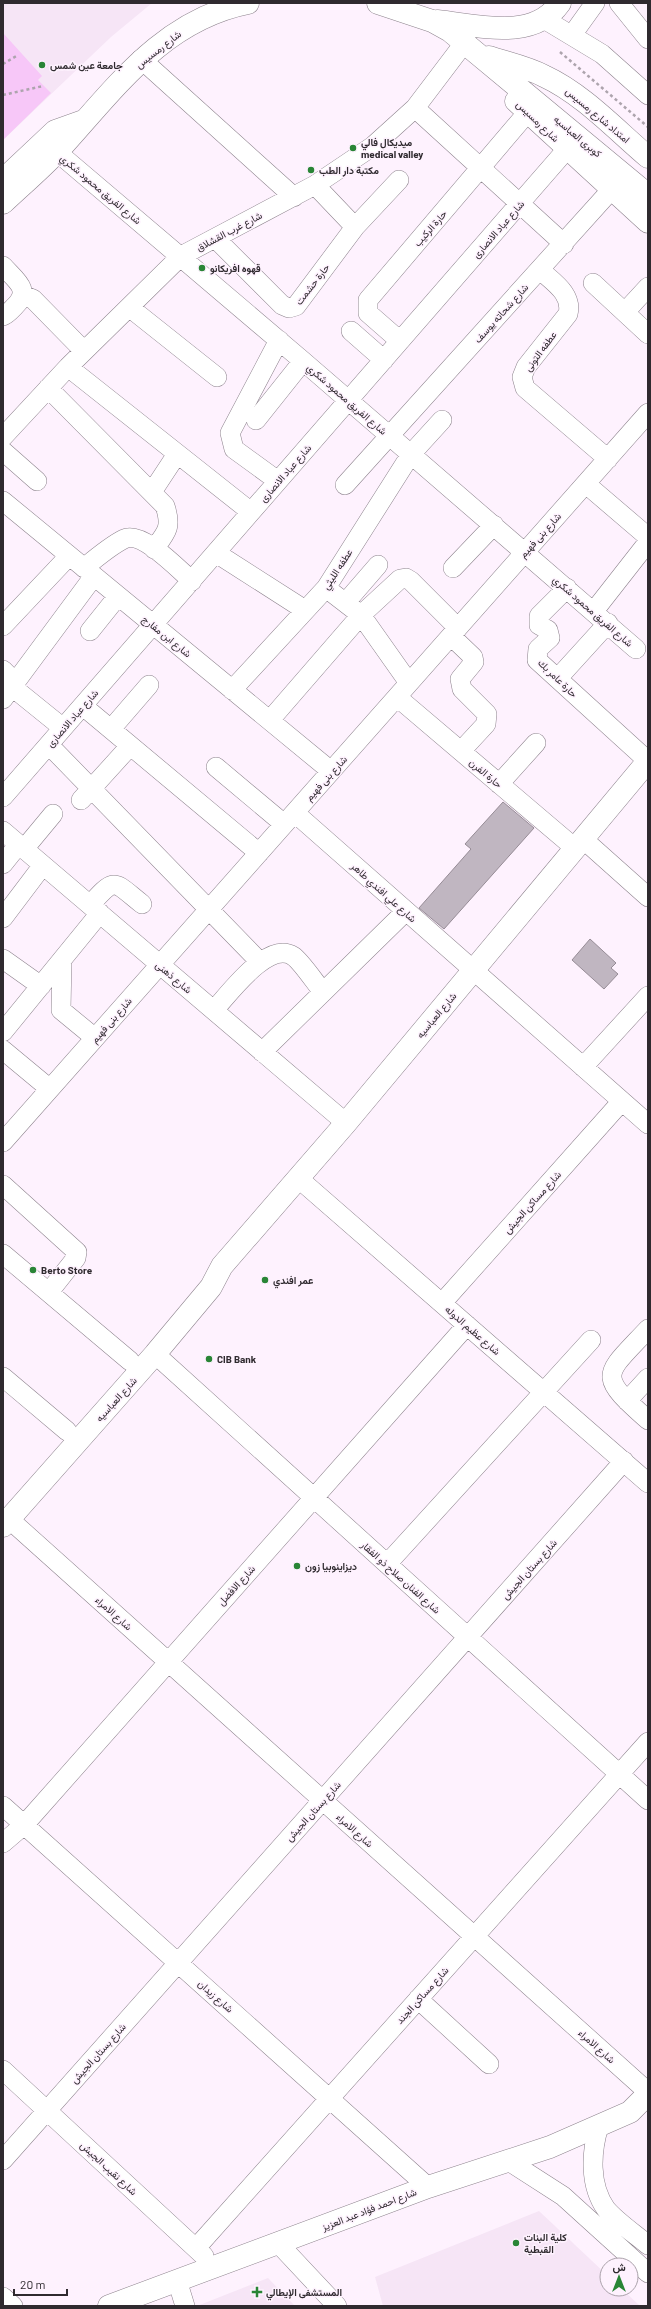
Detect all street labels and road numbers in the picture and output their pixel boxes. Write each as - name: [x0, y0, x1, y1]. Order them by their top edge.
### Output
- street label: شارع رمسيس: [133, 27, 184, 71]
- street label: امتداد شارع رمسيس: [563, 85, 633, 146]
- street label: شارع رمسيس: [514, 98, 562, 145]
- street label: كوبرى العباسيه: [551, 113, 605, 161]
- street label: شارع الفريق محمود شكري: [56, 152, 144, 229]
- street label: شارع عباد الانصارى: [470, 198, 527, 261]
- street label: حارة الركيب: [411, 207, 450, 249]
- street label: شارع غرب القشلاق: [194, 209, 264, 254]
- street label: حارة حشمت: [292, 261, 333, 308]
- street label: شارع شحاته يوسف: [471, 281, 531, 346]
- street label: عطفه التونى: [521, 329, 559, 374]
- street label: شارع الفريق محمود شكري: [303, 361, 390, 439]
- street label: شارع عباد الانصارى: [257, 442, 314, 505]
- street label: شارع بنى فهيم: [517, 510, 564, 561]
- street label: عطفه الليثي: [319, 546, 357, 593]
- street label: شارع الفريق محمود شكري: [549, 573, 636, 651]
- street label: شارع ابن مفارج: [139, 613, 194, 660]
- street label: حارة عامر بك: [535, 656, 580, 700]
- street label: شارع عباد الانصارى: [44, 687, 101, 750]
- street label: شارع بنى فهيم: [303, 753, 350, 804]
- street label: حارة الفرن: [467, 756, 505, 791]
- street label: شارع علي افندي طاهر: [346, 859, 419, 927]
- street label: شارع ذهنى: [153, 958, 195, 996]
- street label: شارع العباسيه: [413, 990, 459, 1041]
- street label: شارع بنى فهيم: [88, 995, 135, 1046]
- street label: شارع مساكن الجيش: [501, 1168, 564, 1236]
- street label: شارع عظيم الدوله: [442, 1303, 503, 1358]
- street label: شارع العباسيه: [93, 1374, 140, 1424]
- street label: شارع بستان الجيش: [499, 1536, 560, 1602]
- street label: شارع الفنان صلاح ذو الفقار: [357, 1538, 443, 1617]
- street label: شارع الافضل: [215, 1562, 258, 1608]
- street label: شارع الامراء: [93, 1593, 135, 1633]
- street label: شارع بستان الجيش: [283, 1778, 344, 1844]
- street label: شارع الامراء: [334, 1810, 376, 1850]
- street label: شارع مساكن الجند: [393, 1964, 452, 2027]
- street label: شارع زيدان: [195, 1977, 236, 2016]
- street label: شارع بستان الجيش: [68, 2020, 129, 2086]
- street label: شارع الامراء: [576, 2026, 618, 2066]
- street label: شارع نقيب الجيش: [78, 2139, 140, 2198]
- street label: شارع احمد فؤاد عبد العزيز: [319, 2185, 418, 2234]

